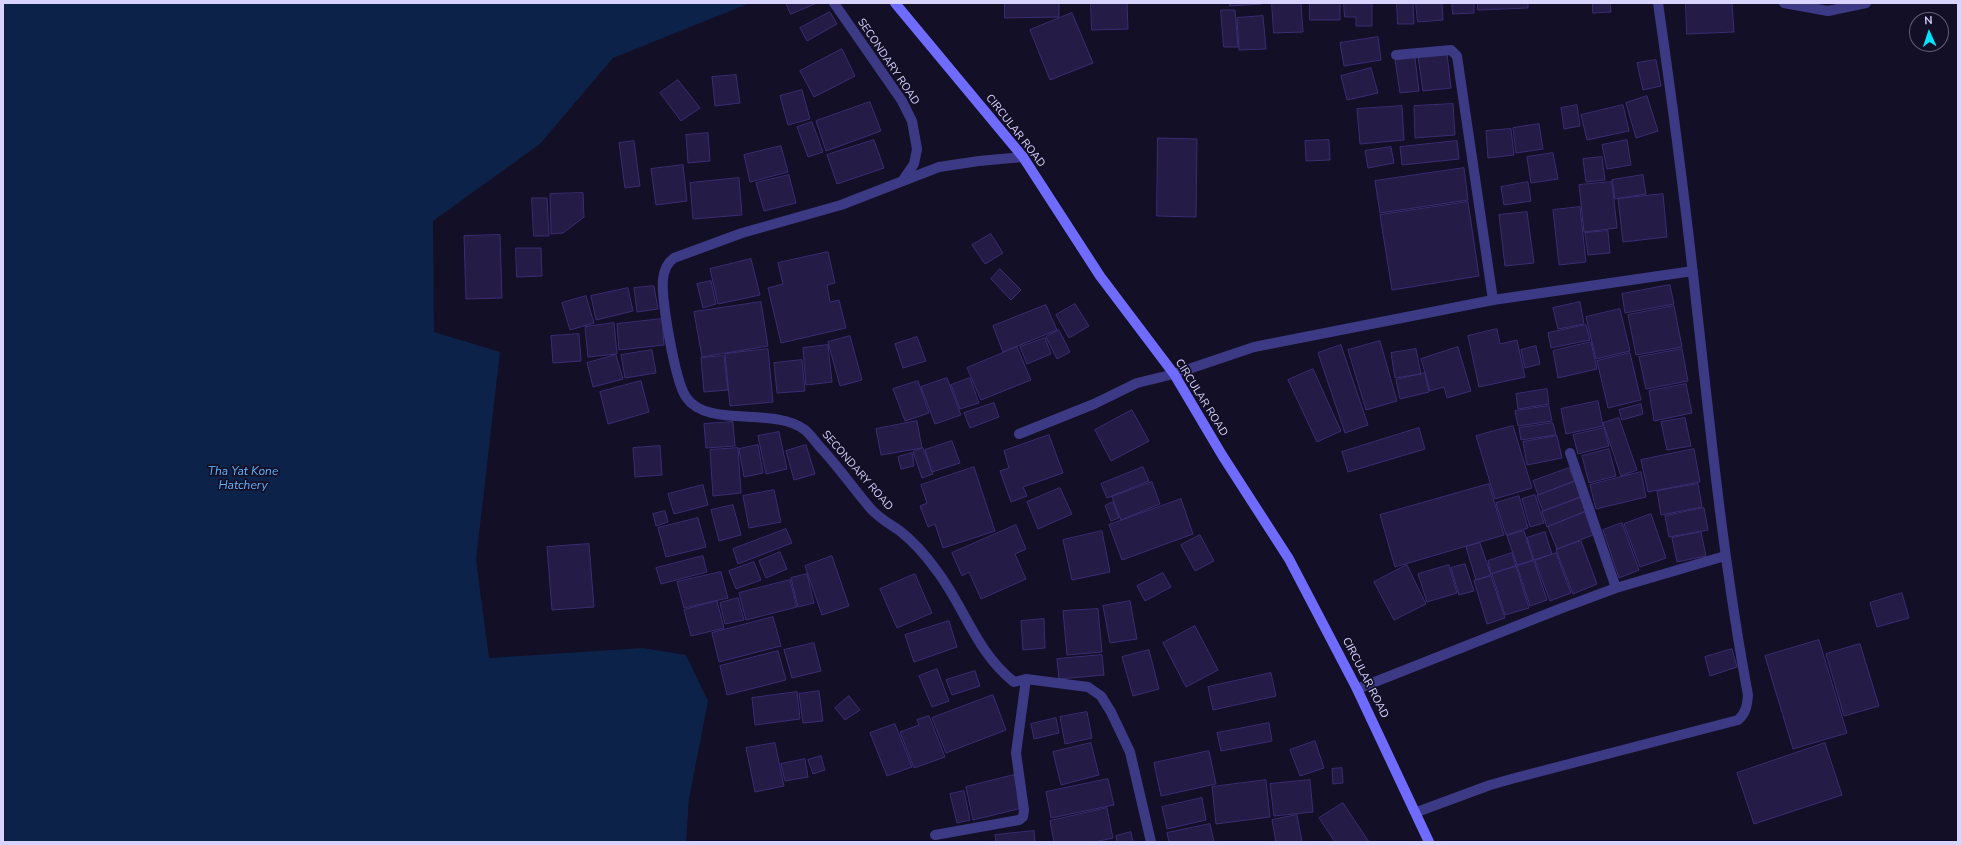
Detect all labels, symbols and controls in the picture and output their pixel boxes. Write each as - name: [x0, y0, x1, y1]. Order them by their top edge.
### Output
- north arrow: [1909, 12, 1949, 52]
- text: N: [1924, 13, 1933, 28]
- street label: SECONDARY ROAD: [854, 16, 922, 108]
- street label: CIRCULAR ROAD: [983, 92, 1047, 170]
- street label: CIRCULAR ROAD: [1172, 357, 1230, 439]
- street label: SECONDARY ROAD: [819, 428, 895, 514]
- water label: Tha Yat Kone Hatchery: [208, 465, 278, 493]
- street label: CIRCULAR ROAD: [1339, 635, 1391, 721]

